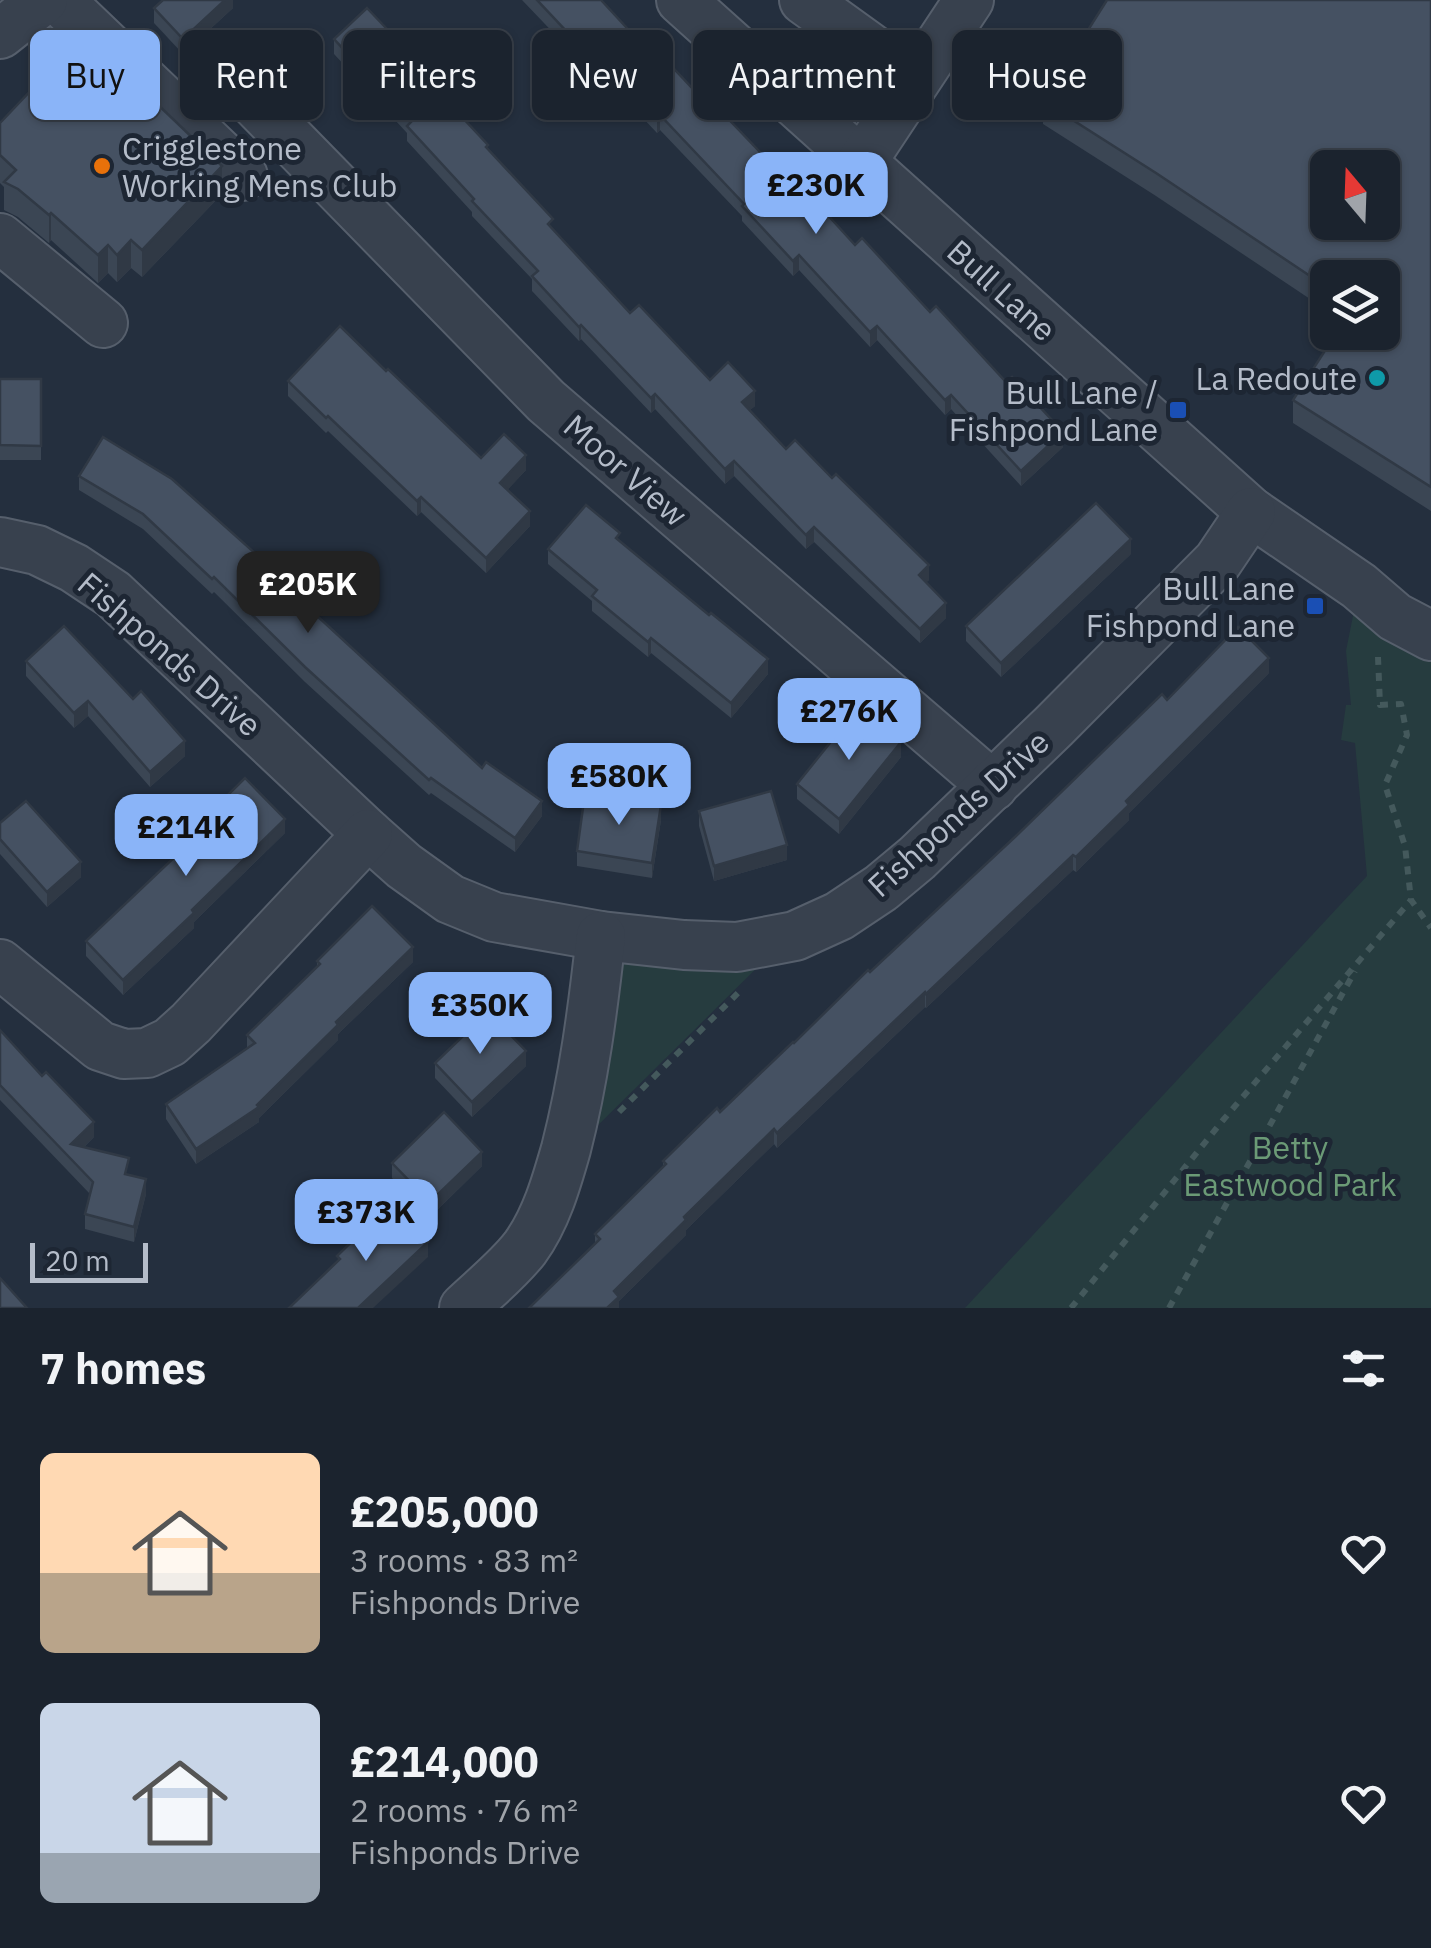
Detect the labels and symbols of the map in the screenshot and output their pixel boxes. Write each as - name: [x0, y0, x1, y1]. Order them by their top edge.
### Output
- place label: Crigglestone Working Mens Club: [122, 127, 397, 206]
- north arrow: [1310, 150, 1400, 240]
- pin: £230K: [746, 152, 886, 237]
- marker: Crigglestone Working Mens Club: [91, 155, 113, 177]
- street label: Bull Lane: [939, 230, 1065, 350]
- place label: La Redoute: [1195, 357, 1357, 399]
- marker: La Redoute: [1366, 367, 1388, 389]
- place label: Bull Lane / Fishpond Lane: [949, 371, 1158, 450]
- marker: Bull Lane / Fishpond Lane: [1167, 399, 1189, 421]
- street label: Moor View: [555, 405, 697, 535]
- pin: £205K: [238, 551, 378, 636]
- street label: Fishponds Drive: [69, 563, 271, 745]
- place label: Bull Lane Fishpond Lane: [1086, 567, 1295, 646]
- marker: Bull Lane Fishpond Lane: [1304, 595, 1326, 617]
- pin: £276K: [779, 678, 919, 763]
- street label: Fishponds Drive: [858, 720, 1058, 906]
- pin: £580K: [549, 743, 689, 828]
- pin: £214K: [116, 794, 256, 879]
- pin: £350K: [410, 972, 550, 1057]
- park label: Betty Eastwood Park: [1183, 1126, 1397, 1205]
- pin: £373K: [296, 1179, 436, 1264]
- scale bar: [30, 1238, 148, 1282]

